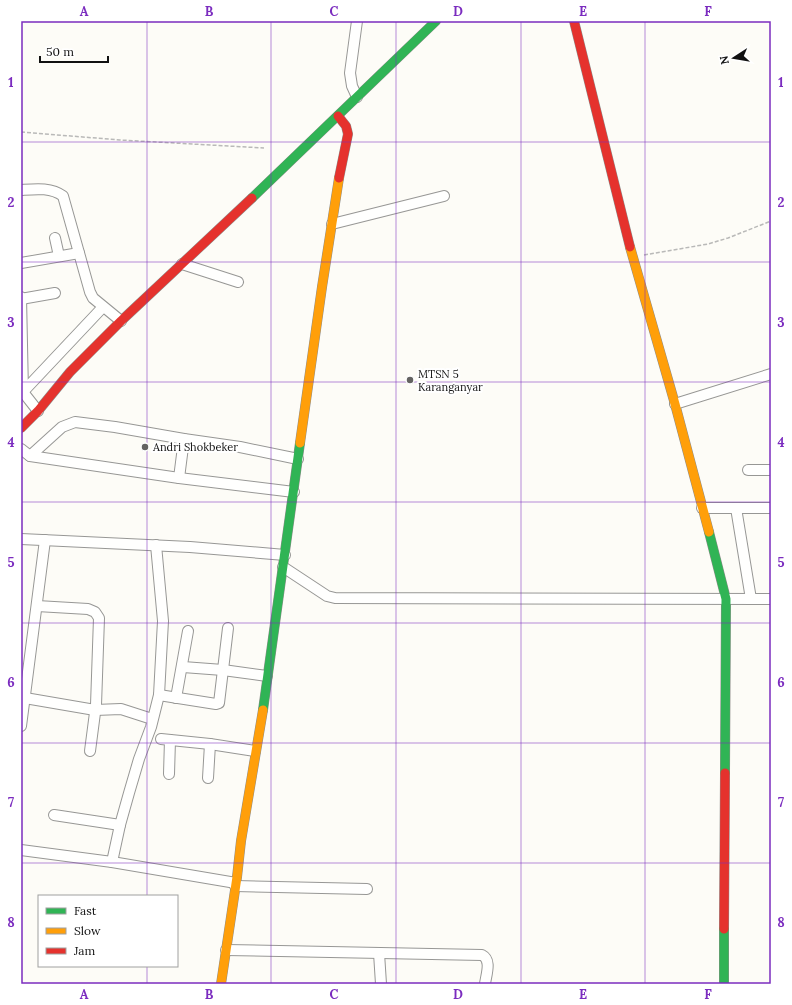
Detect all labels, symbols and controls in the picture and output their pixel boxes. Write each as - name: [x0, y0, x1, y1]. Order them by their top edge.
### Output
- text: A: [80, 3, 89, 20]
- text: B: [205, 3, 214, 20]
- text: C: [330, 3, 339, 20]
- text: D: [453, 3, 463, 20]
- text: E: [579, 3, 587, 20]
- text: F: [704, 3, 712, 20]
- scale bar: [40, 38, 108, 64]
- north arrow: [714, 38, 754, 78]
- text: 50 m: [46, 44, 74, 59]
- text: N: [716, 54, 732, 66]
- text: 1: [8, 74, 14, 91]
- text: 1: [778, 74, 784, 91]
- text: 2: [8, 194, 15, 211]
- text: 2: [778, 194, 785, 211]
- text: 3: [7, 314, 15, 331]
- text: 3: [777, 314, 785, 331]
- place label: MTSN 5 Karanganyar: [418, 367, 483, 394]
- marker: MTSN 5 Karanganyar: [405, 375, 415, 385]
- text: 4: [7, 434, 15, 451]
- text: 4: [777, 434, 785, 451]
- place label: Andri Shokbeker: [152, 440, 238, 454]
- marker: Andri Shokbeker: [140, 442, 150, 452]
- text: 5: [7, 554, 15, 571]
- text: 5: [777, 554, 785, 571]
- text: 6: [7, 674, 15, 691]
- text: 6: [777, 674, 785, 691]
- text: 7: [8, 794, 14, 811]
- text: 7: [778, 794, 784, 811]
- legend: [38, 895, 178, 967]
- text: Fast: [74, 903, 97, 918]
- text: 8: [7, 914, 15, 931]
- text: 8: [777, 914, 785, 931]
- text: Slow: [74, 923, 101, 938]
- text: Jam: [73, 943, 95, 958]
- text: A: [80, 986, 89, 1003]
- text: B: [205, 986, 214, 1003]
- text: C: [330, 986, 339, 1003]
- text: D: [453, 986, 463, 1003]
- text: E: [579, 986, 587, 1003]
- text: F: [704, 986, 712, 1003]

